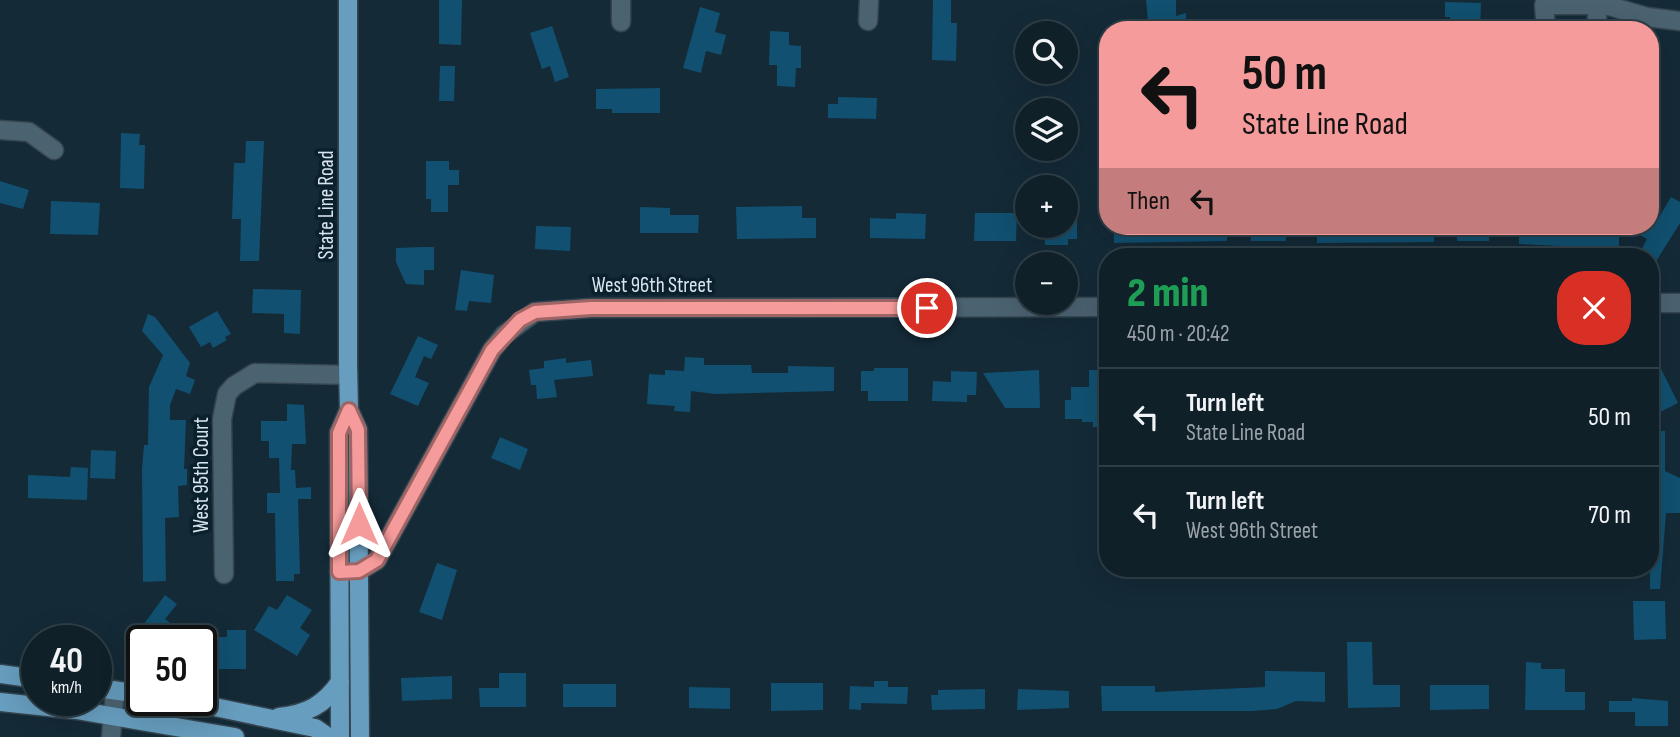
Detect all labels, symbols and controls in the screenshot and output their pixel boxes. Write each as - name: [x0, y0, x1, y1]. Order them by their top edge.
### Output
- map controls: [1015, 21, 1078, 315]
- button: search: [1015, 21, 1078, 84]
- text: 50 m: [1242, 45, 1327, 104]
- icon: left: [1127, 49, 1218, 140]
- button: layers: [1015, 98, 1078, 161]
- text: State Line Road: [1242, 105, 1408, 144]
- street label: State Line Road: [314, 151, 339, 259]
- button: +: [1015, 175, 1078, 238]
- icon: left: [1184, 182, 1222, 220]
- text: Then: [1127, 186, 1170, 217]
- button: −: [1015, 252, 1078, 315]
- text: 2 min: [1127, 268, 1208, 319]
- button: close: [1557, 271, 1631, 345]
- street label: West 96th Street: [592, 273, 712, 298]
- pin: [897, 278, 957, 338]
- icon: arrive: [908, 289, 946, 327]
- text: 450 m · 20:42: [1127, 320, 1230, 348]
- text: Turn left: [1186, 388, 1264, 419]
- icon: left: [1127, 398, 1165, 436]
- text: 50 m: [1588, 402, 1631, 433]
- street label: West 95th Court: [189, 417, 214, 533]
- text: State Line Road: [1186, 419, 1305, 447]
- text: Turn left: [1186, 486, 1264, 517]
- position arrow: [322, 487, 396, 561]
- icon: left: [1127, 496, 1165, 534]
- text: 70 m: [1588, 500, 1631, 531]
- text: West 96th Street: [1186, 517, 1318, 545]
- speed limit sign: 50: [126, 625, 217, 716]
- text: 40: [50, 640, 83, 683]
- text: km/h: [51, 677, 82, 698]

